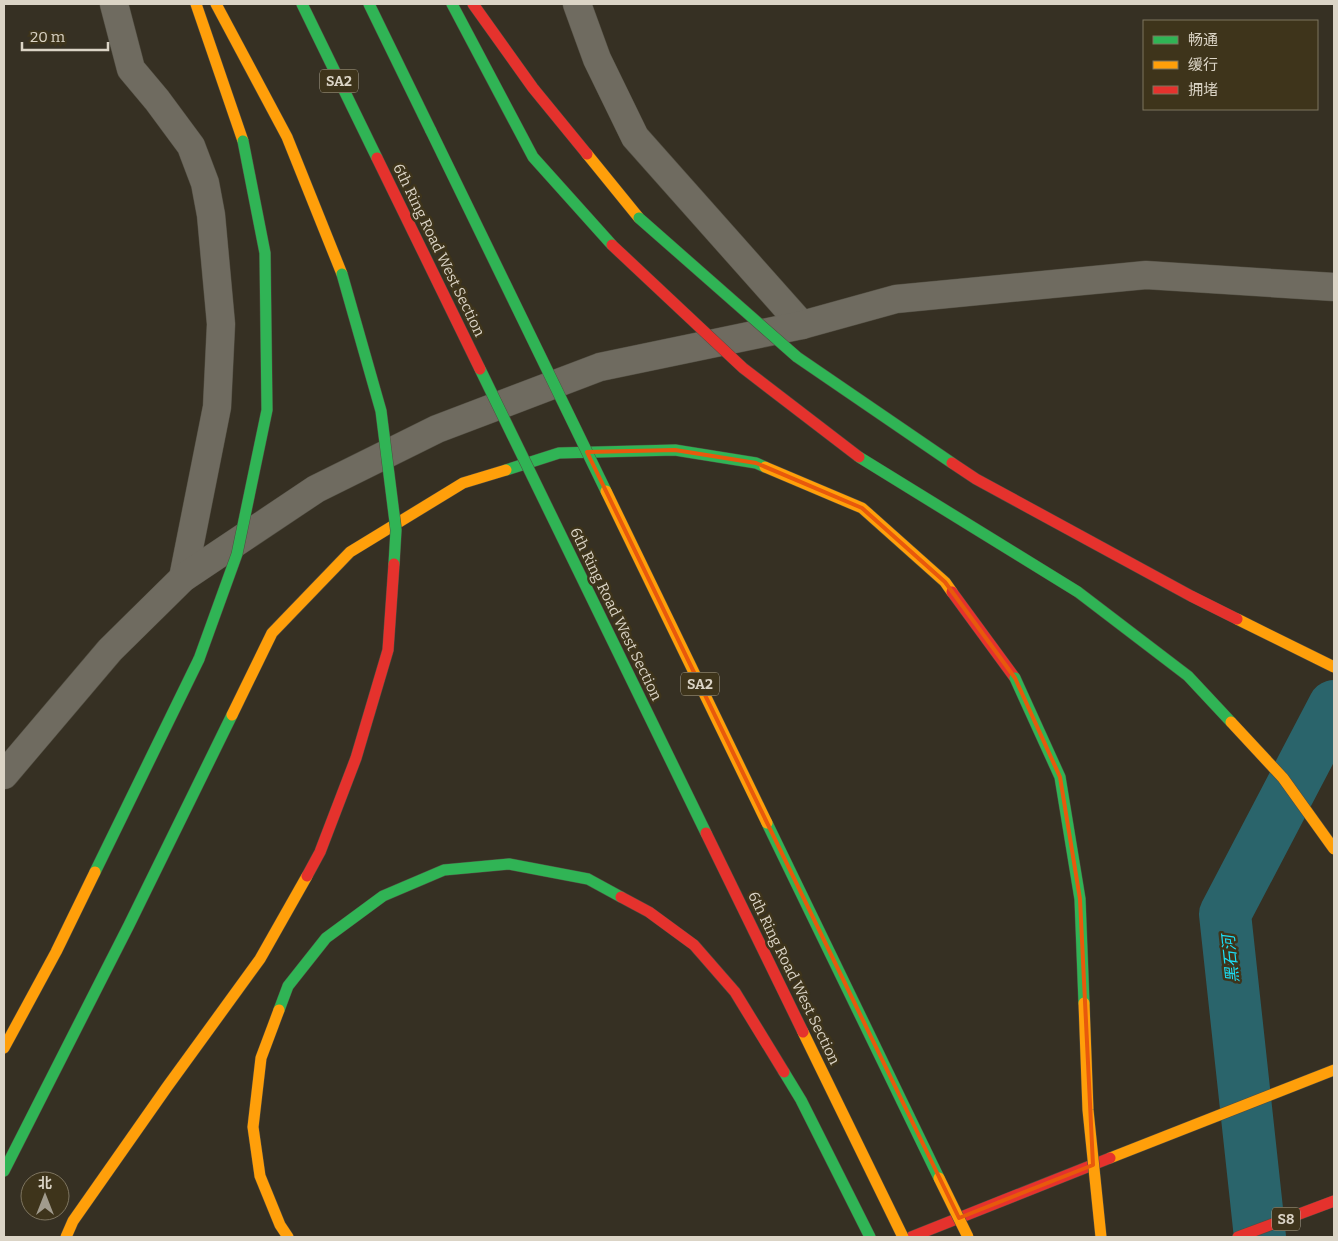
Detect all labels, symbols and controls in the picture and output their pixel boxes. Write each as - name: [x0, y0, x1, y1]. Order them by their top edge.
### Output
- scale bar: [22, 20, 109, 52]
- legend: [1143, 20, 1318, 110]
- text: 20 m: [30, 28, 66, 46]
- text: 畅通: [1188, 31, 1218, 49]
- text: 缓行: [1188, 56, 1218, 74]
- road number: SA2: [320, 70, 358, 92]
- text: 拥堵: [1188, 81, 1218, 99]
- street label: 6th Ring Road West Section: [389, 161, 489, 340]
- street label: 6th Ring Road West Section: [566, 525, 666, 704]
- road number: SA2: [681, 672, 719, 696]
- street label: 6th Ring Road West Section: [744, 889, 844, 1068]
- water label: 黑石河: [1218, 931, 1242, 984]
- north arrow: [20, 1171, 70, 1221]
- text: 北: [38, 1175, 52, 1192]
- road number: S8: [1272, 1208, 1300, 1230]

